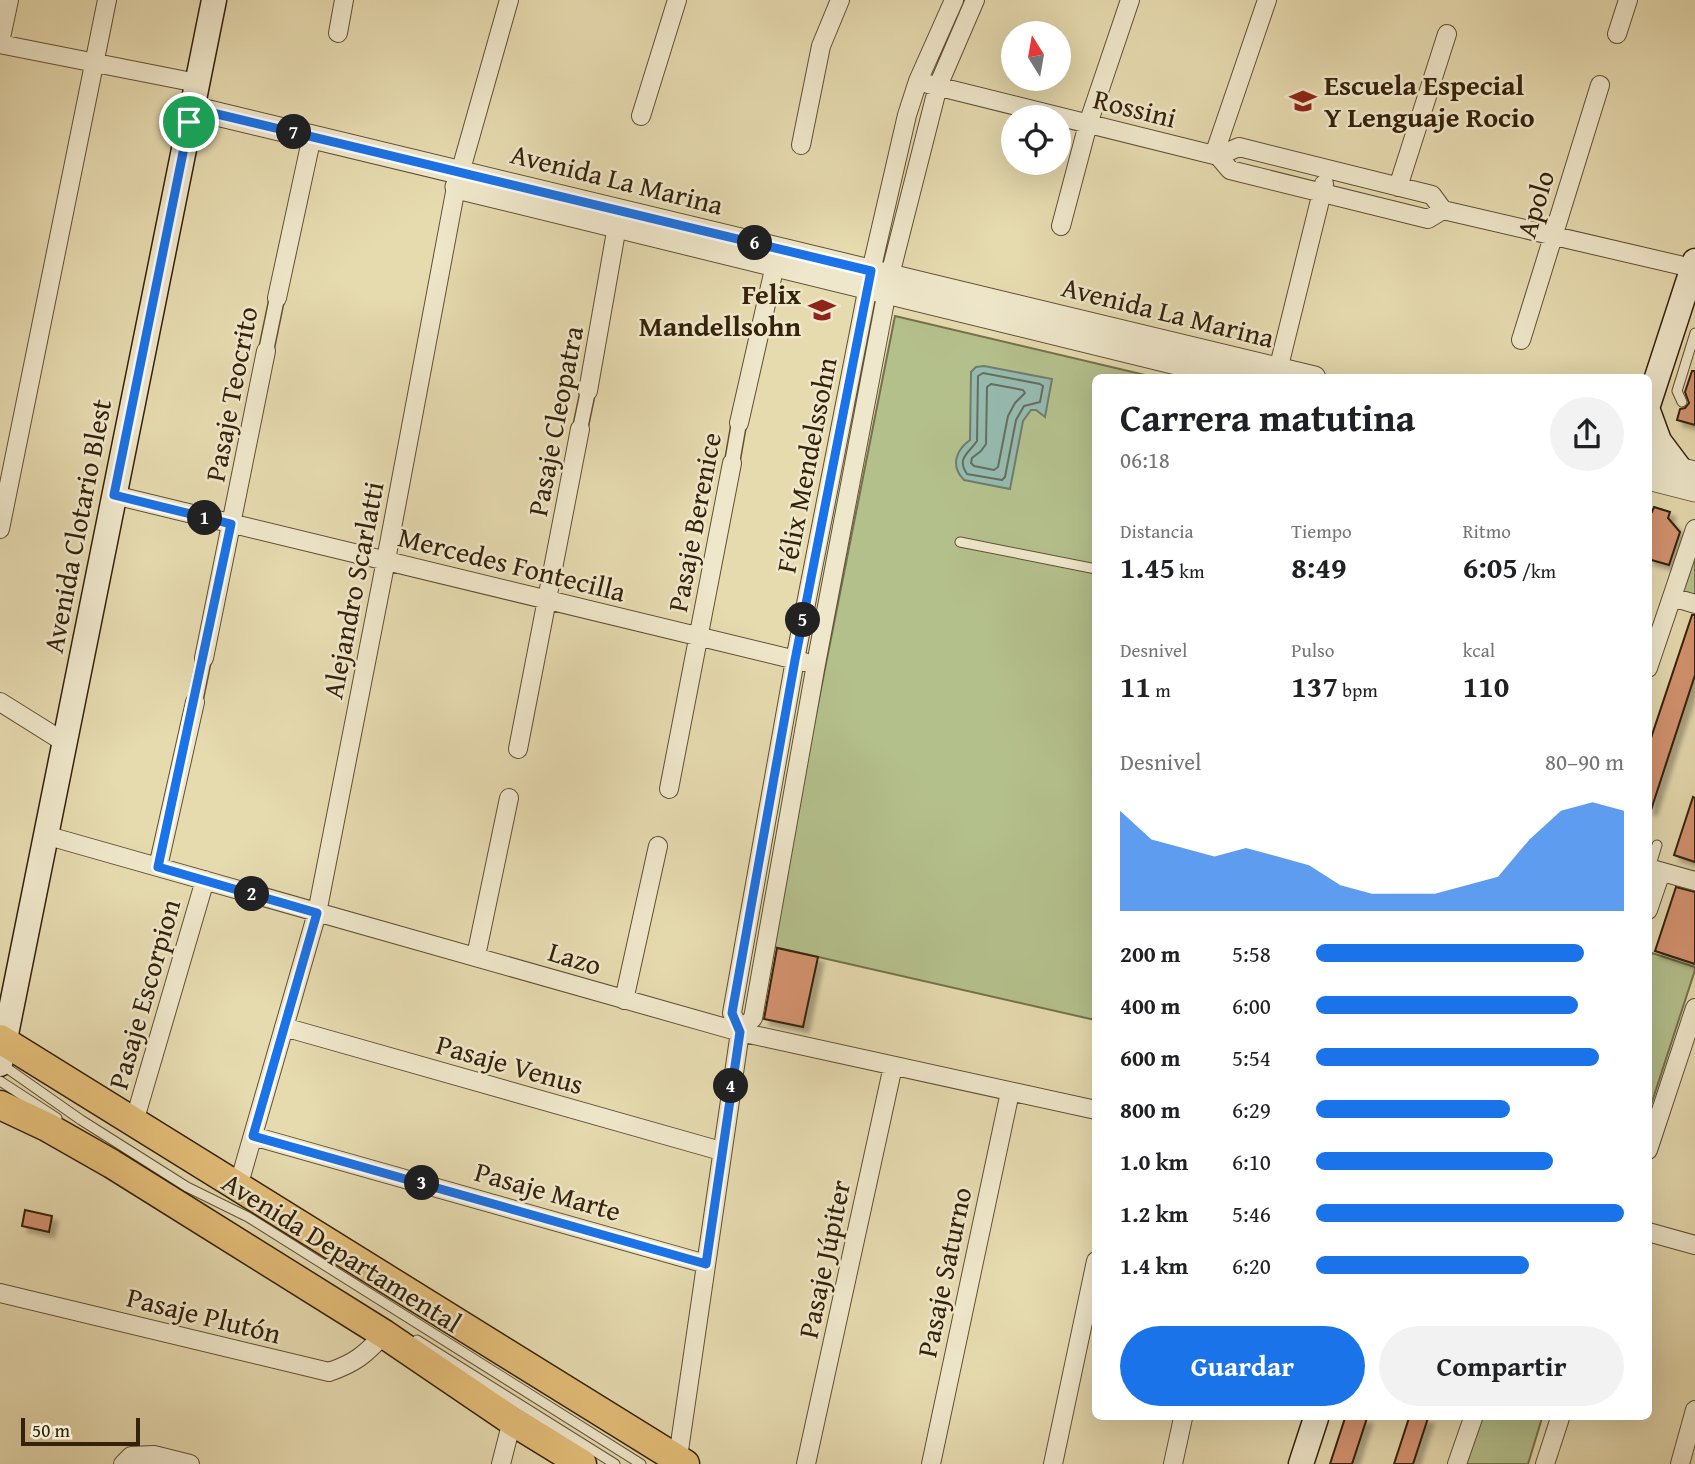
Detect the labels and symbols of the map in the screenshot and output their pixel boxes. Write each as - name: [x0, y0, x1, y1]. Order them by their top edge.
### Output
- north arrow: [1001, 21, 1071, 91]
- place label: Escuela Especial Y Lenguaje Rocio: [1324, 64, 1535, 137]
- street label: Rossini: [1089, 77, 1181, 138]
- school or university icon: Escuela Especial Y Lenguaje Rocio: [1288, 86, 1318, 116]
- pin: [159, 92, 219, 152]
- pin: 7: [276, 114, 312, 150]
- street label: Avenida La Marina: [507, 132, 728, 225]
- street label: Apolo: [1505, 165, 1564, 243]
- pin: 6: [738, 226, 772, 260]
- street label: Avenida La Marina: [1058, 265, 1279, 358]
- place label: Felix Mandellsohn: [639, 273, 801, 346]
- school or university icon: Felix Mandellsohn: [807, 295, 837, 325]
- street label: Pasaje Teocrito: [193, 303, 268, 485]
- street label: Pasaje Cleopatra: [516, 322, 593, 519]
- street label: Félix Mendelssohn: [765, 353, 847, 576]
- street label: Avenida Clotario Blest: [32, 395, 121, 657]
- street label: Pasaje Berenice: [656, 429, 731, 615]
- street label: Alejandro Scarlatti: [311, 478, 394, 702]
- pin: 1: [188, 500, 222, 536]
- street label: Mercedes Fontecilla: [394, 515, 631, 612]
- pin: 5: [786, 602, 820, 638]
- pin: 2: [234, 876, 270, 912]
- street label: Pasaje Escorpion: [97, 894, 190, 1094]
- street label: Lazo: [544, 930, 607, 985]
- street label: Pasaje Venus: [432, 1023, 588, 1104]
- pin: 4: [714, 1068, 748, 1104]
- street label: Pasaje Marte: [470, 1150, 626, 1231]
- street label: Avenida Departamental: [214, 1161, 470, 1342]
- pin: 3: [404, 1166, 440, 1200]
- street label: Pasaje Júpiter: [787, 1175, 860, 1342]
- street label: Pasaje Saturno: [905, 1183, 982, 1361]
- street label: Pasaje Plutón: [123, 1276, 286, 1354]
- scale bar: [21, 1415, 140, 1447]

